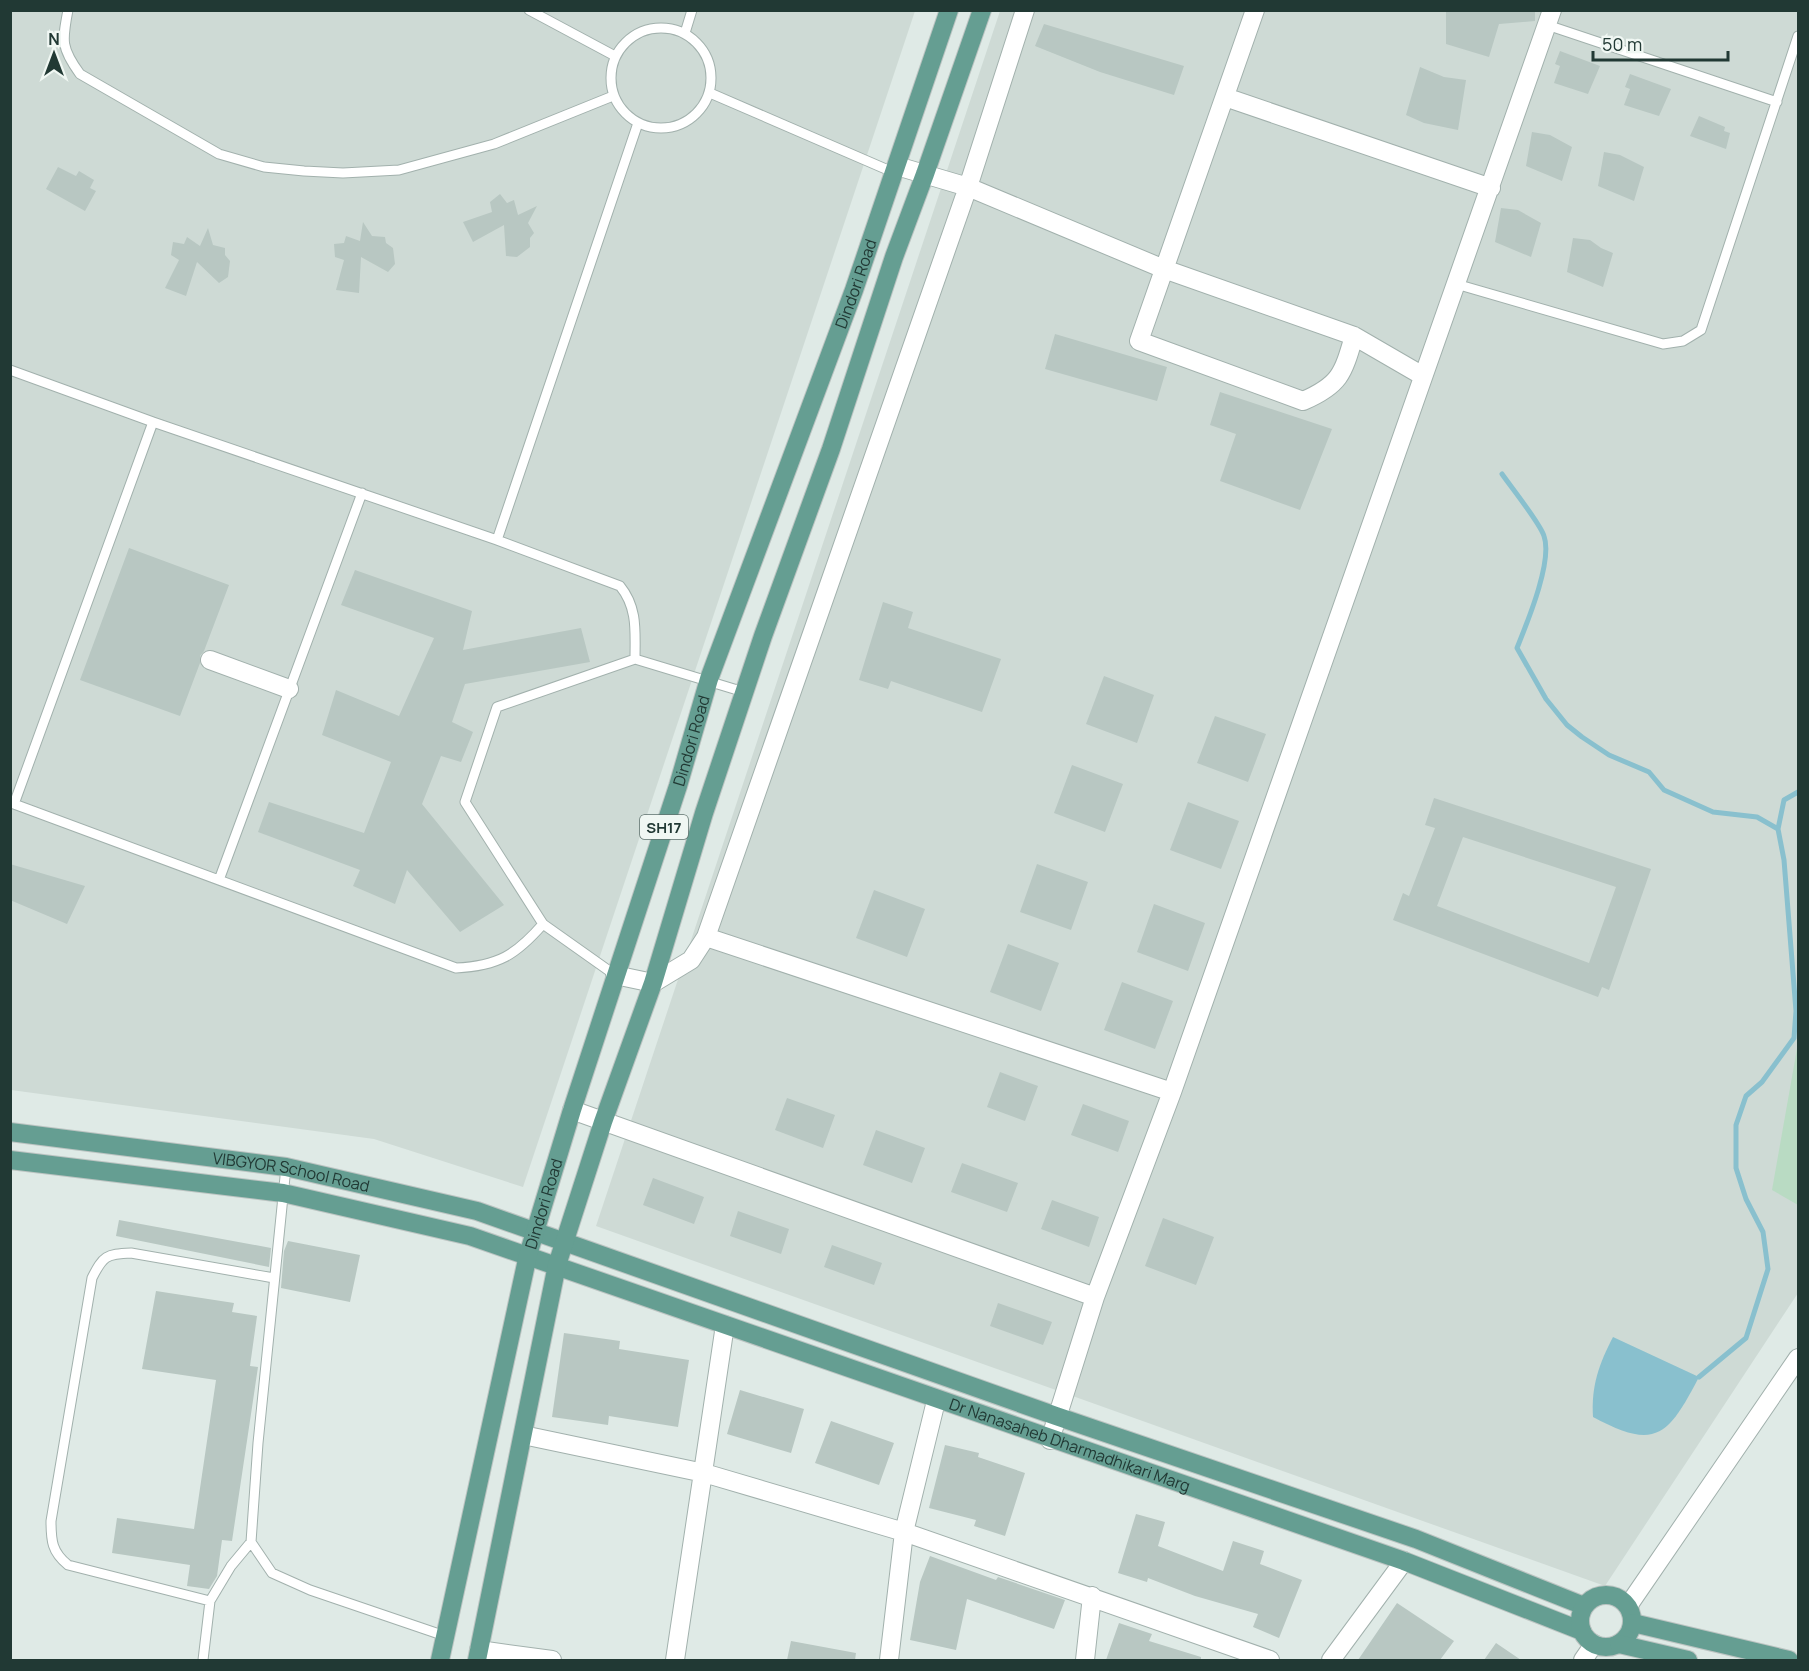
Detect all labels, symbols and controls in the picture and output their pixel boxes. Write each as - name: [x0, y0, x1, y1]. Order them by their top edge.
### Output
- north arrow: [24, 24, 84, 84]
- scale bar: [1593, 24, 1728, 62]
- text: N: [48, 28, 60, 50]
- text: 50 m: [1602, 32, 1642, 56]
- street label: Dindori Road: [830, 236, 882, 332]
- street label: Dindori Road: [668, 693, 715, 789]
- road number: SH17: [640, 815, 688, 839]
- street label: VIBGYOR School Road: [211, 1147, 372, 1197]
- street label: Dindori Road: [519, 1156, 568, 1252]
- street label: Dr Nanasaheb Dharmadhikari Marg: [946, 1393, 1193, 1497]

